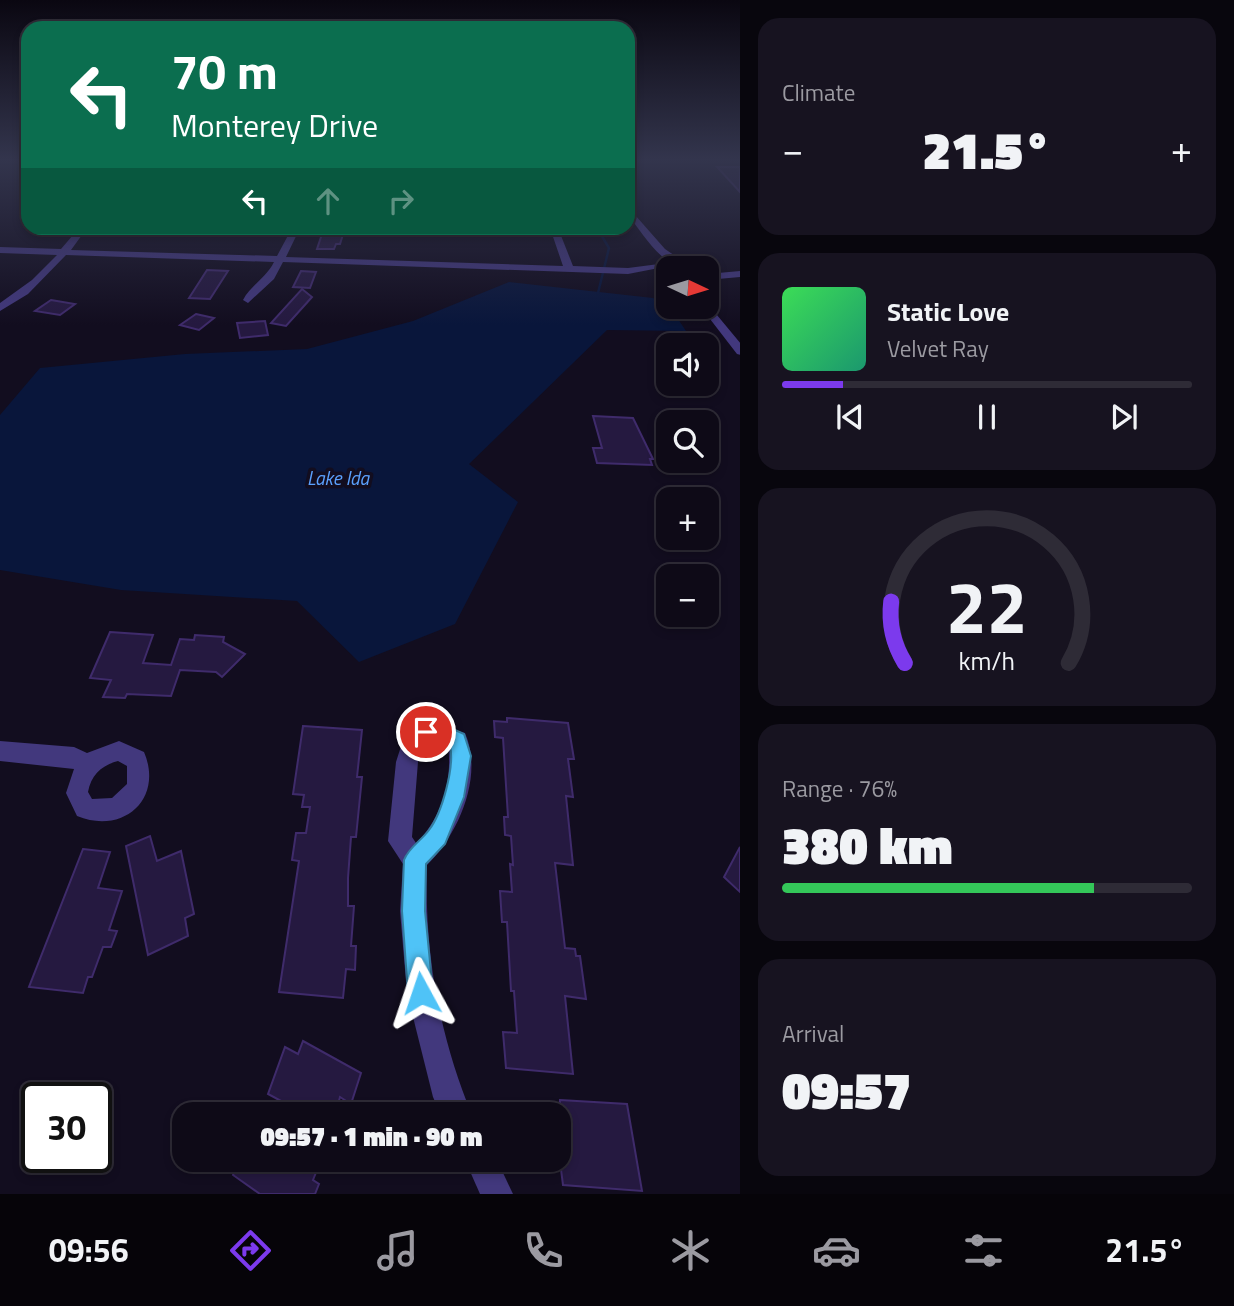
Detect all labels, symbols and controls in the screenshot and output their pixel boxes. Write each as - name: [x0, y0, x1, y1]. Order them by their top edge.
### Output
- text: 70 m: [171, 33, 278, 108]
- icon: left: [56, 49, 147, 140]
- text: Climate: [782, 75, 855, 110]
- text: Monterey Drive: [171, 101, 378, 149]
- text: 21.5°: [922, 110, 1052, 189]
- text: −: [782, 120, 803, 178]
- text: +: [1171, 120, 1192, 178]
- icon: left: [236, 182, 274, 220]
- icon: ahead: [309, 182, 347, 220]
- icon: right: [382, 182, 420, 220]
- north arrow: [656, 256, 719, 318]
- map controls: [656, 256, 719, 627]
- text: Static Love: [887, 292, 1009, 331]
- text: Velvet Ray: [887, 331, 989, 366]
- button: sound: [656, 333, 719, 396]
- icon: previous: [831, 398, 869, 436]
- icon: pause: [968, 398, 1006, 436]
- icon: next: [1105, 398, 1143, 436]
- button: search: [656, 410, 719, 473]
- water label: Lake Ida: [307, 463, 370, 492]
- button: +: [656, 487, 719, 550]
- text: 22: [946, 551, 1028, 661]
- button: −: [656, 564, 719, 627]
- text: km/h: [959, 642, 1015, 680]
- pin: [396, 702, 456, 762]
- icon: arrive: [407, 713, 445, 751]
- text: Range · 76%: [782, 771, 897, 806]
- text: 380 km: [782, 805, 953, 884]
- position arrow: [384, 956, 458, 1030]
- text: Arrival: [782, 1016, 844, 1051]
- text: 09:57: [782, 1050, 911, 1129]
- speed limit sign: 30: [21, 1082, 112, 1173]
- text: 09:57 · 1 min · 90 m: [261, 1117, 483, 1156]
- text: 09:56: [49, 1226, 129, 1274]
- icon: directions: [226, 1226, 275, 1275]
- icon: music: [373, 1226, 422, 1275]
- icon: phone: [519, 1226, 568, 1275]
- icon: climate: [666, 1226, 715, 1275]
- icon: car: [812, 1226, 861, 1275]
- icon: filters: [959, 1226, 1008, 1275]
- text: 21.5°: [1105, 1226, 1185, 1274]

